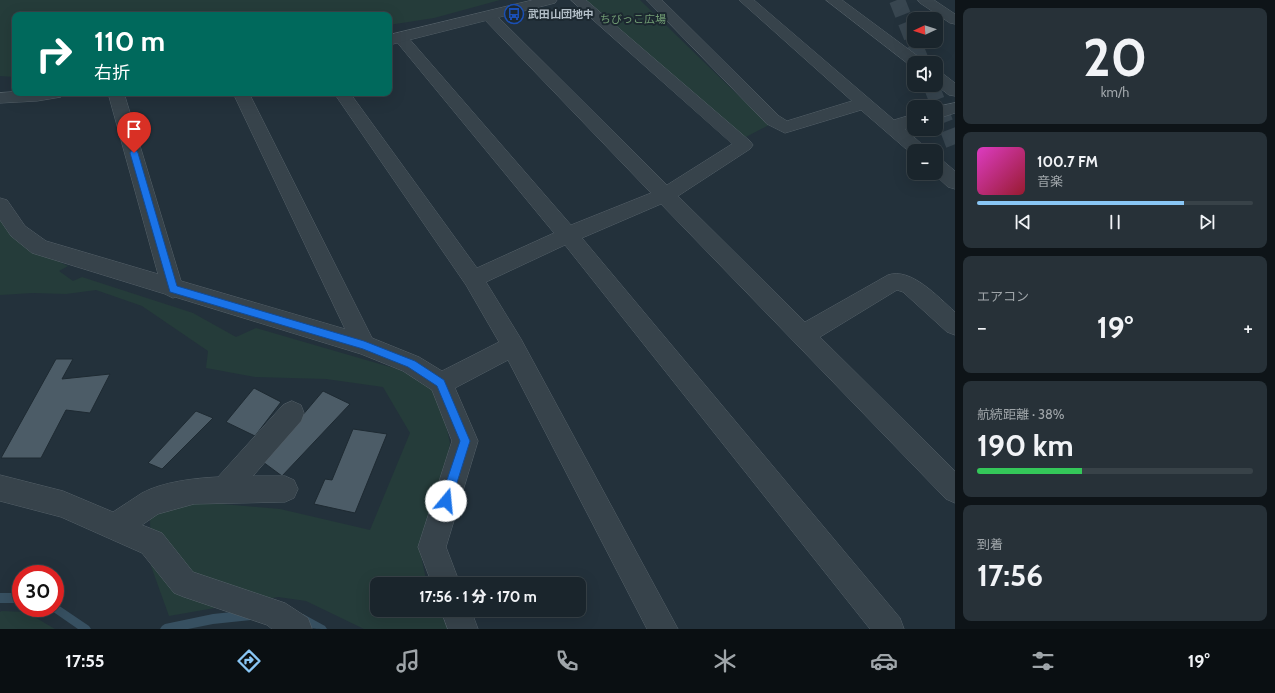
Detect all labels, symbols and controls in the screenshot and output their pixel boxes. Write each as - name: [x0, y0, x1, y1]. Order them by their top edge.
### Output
- bus stop icon: 武田山団地中: [503, 3, 525, 25]
- place label: 武田山団地中: [528, 7, 594, 21]
- park label: ちびっこ広場: [600, 12, 666, 26]
- north arrow: [907, 12, 943, 48]
- map controls: [907, 12, 943, 180]
- text: 110 m: [94, 24, 165, 58]
- text: 20: [1083, 26, 1147, 89]
- icon: right: [28, 28, 80, 80]
- button: sound: [907, 56, 943, 92]
- text: 右折: [94, 62, 130, 84]
- text: km/h: [1101, 84, 1129, 100]
- button: +: [907, 100, 943, 136]
- pin: [117, 112, 151, 153]
- icon: arrive: [123, 118, 145, 140]
- button: −: [907, 144, 943, 180]
- text: 100.7 FM: [1037, 153, 1098, 171]
- text: 音楽: [1037, 173, 1063, 189]
- icon: previous: [1012, 211, 1034, 233]
- icon: pause: [1104, 211, 1126, 233]
- icon: next: [1196, 211, 1218, 233]
- text: エアコン: [977, 288, 1029, 304]
- text: 19°: [1097, 309, 1133, 346]
- text: −: [977, 314, 987, 341]
- text: +: [1243, 314, 1253, 341]
- text: 航続距離 · 38%: [977, 406, 1065, 422]
- text: 190 km: [977, 427, 1073, 464]
- position arrow: [425, 480, 467, 522]
- text: 到着: [977, 536, 1003, 552]
- text: 17:56: [977, 557, 1043, 594]
- speed limit sign: 30: [12, 565, 64, 617]
- text: 17:56 · 1 分 · 170 m: [419, 588, 537, 606]
- icon: directions: [235, 647, 263, 675]
- icon: music: [394, 647, 422, 675]
- icon: phone: [553, 647, 581, 675]
- icon: climate: [711, 647, 739, 675]
- icon: car: [870, 647, 898, 675]
- icon: filters: [1029, 647, 1057, 675]
- text: 17:55: [65, 650, 105, 672]
- text: 19°: [1188, 650, 1210, 672]

